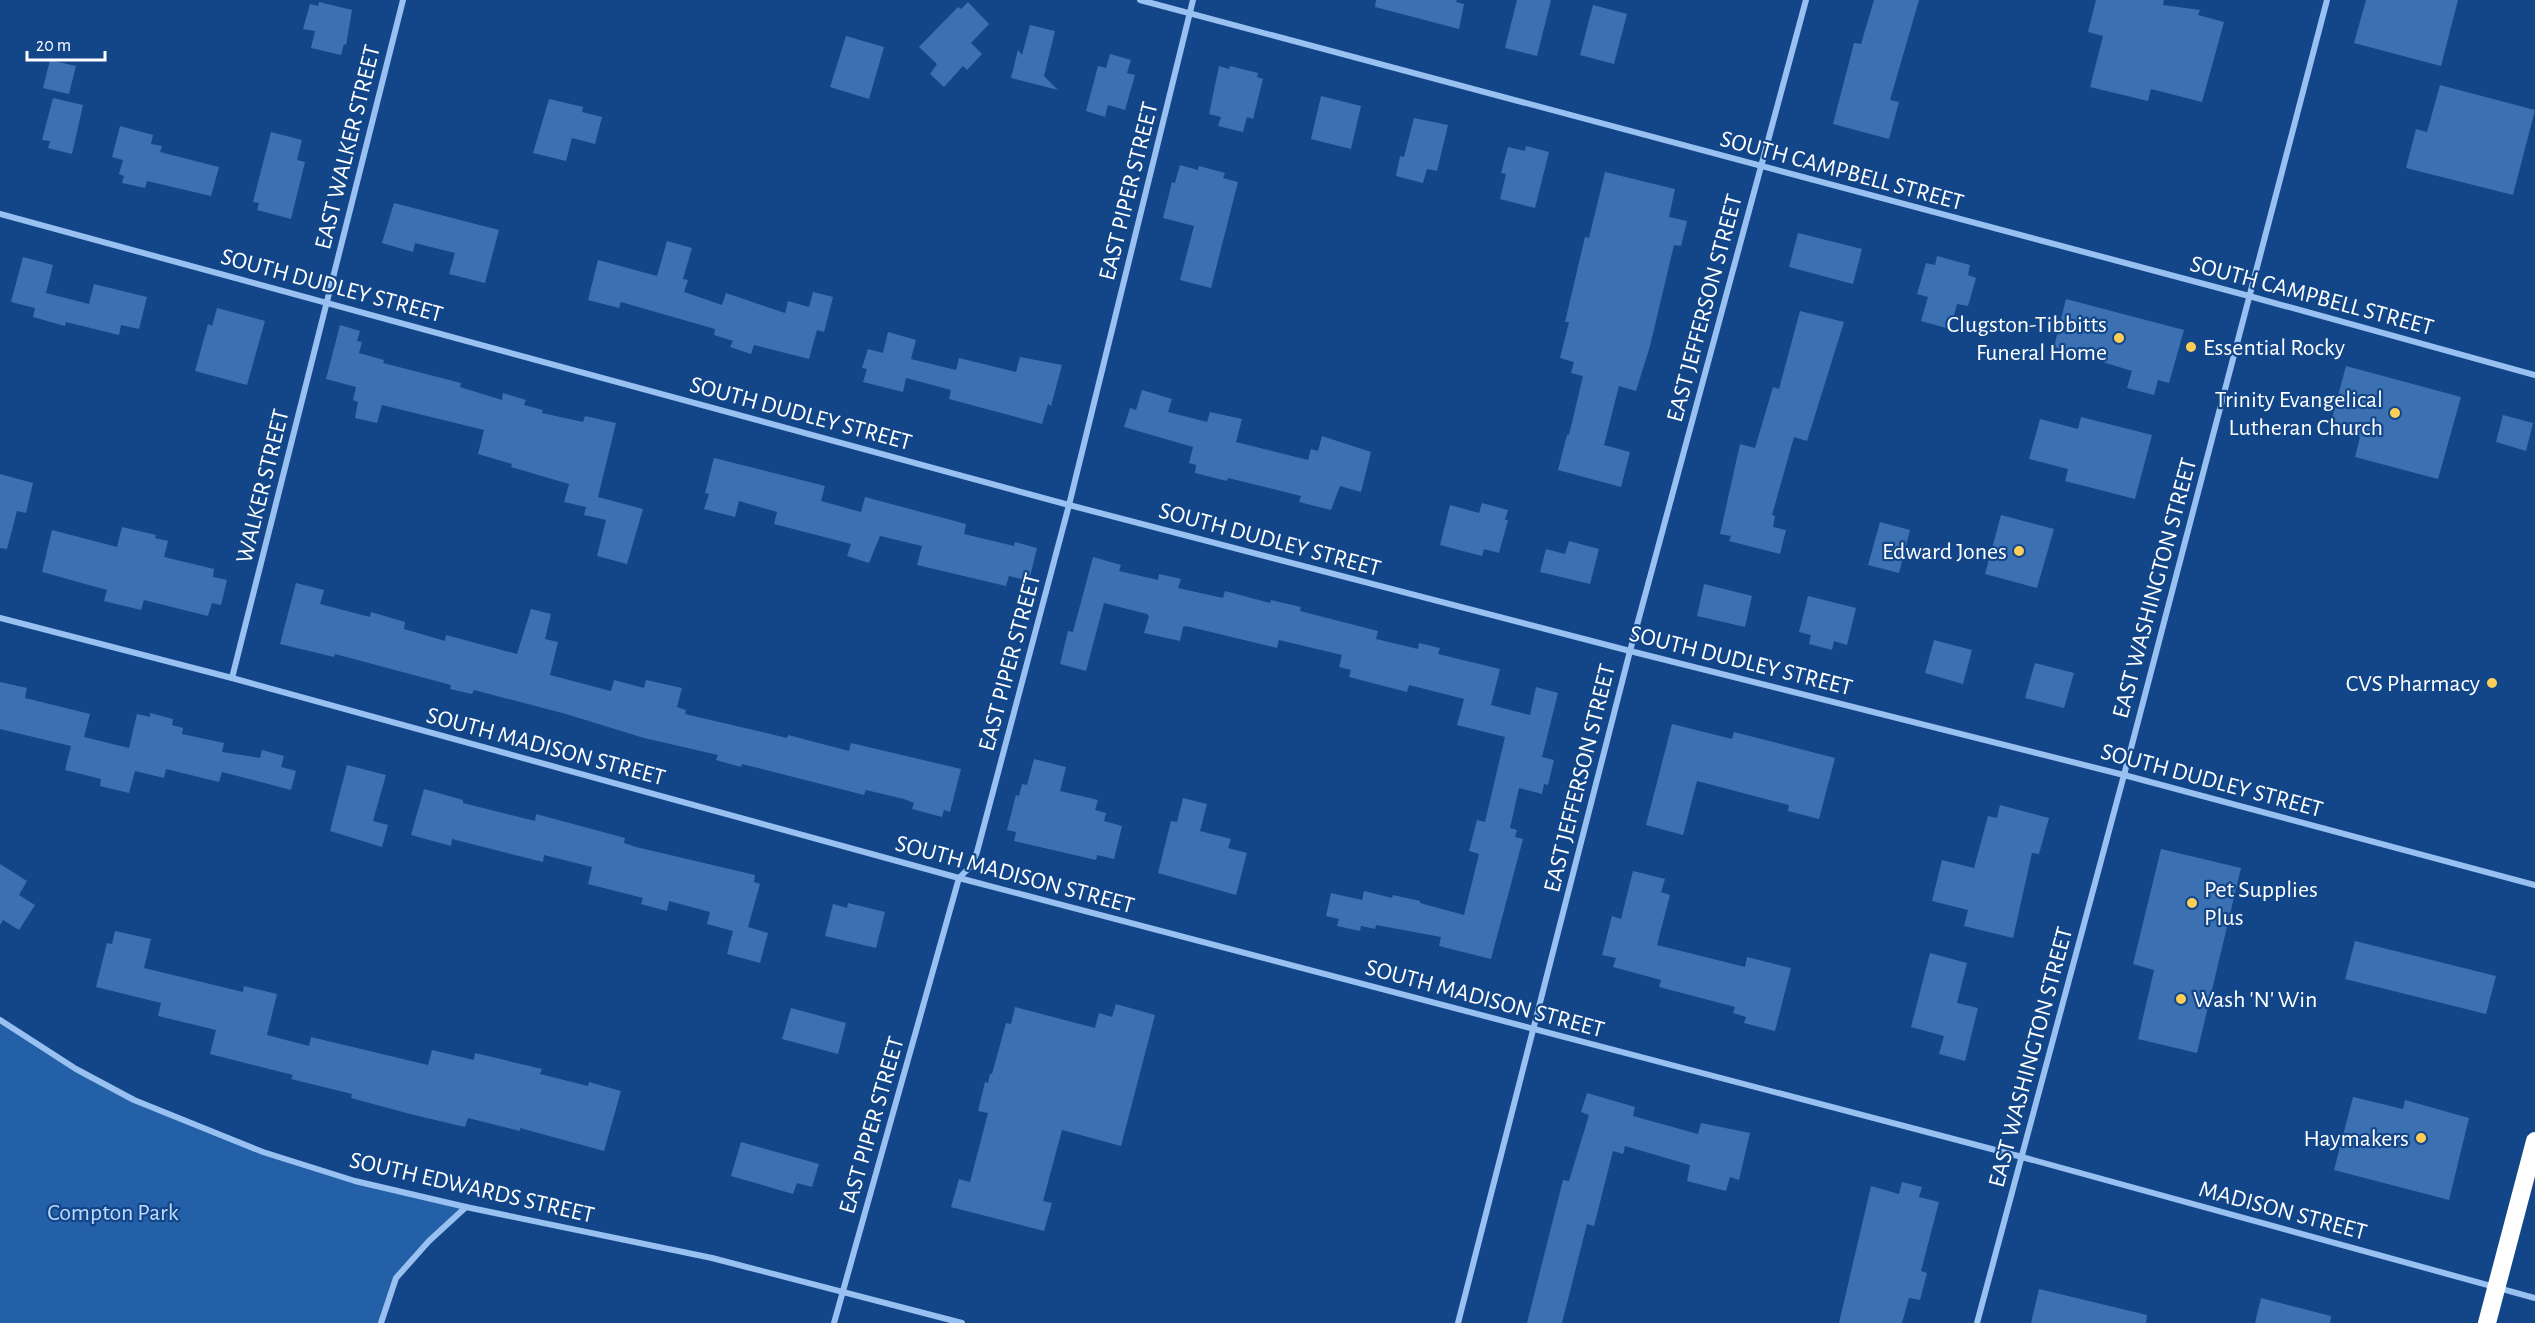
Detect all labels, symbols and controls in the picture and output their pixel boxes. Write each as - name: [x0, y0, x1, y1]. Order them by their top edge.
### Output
- scale bar: [27, 24, 105, 62]
- text: 20 m: [36, 37, 71, 55]
- street label: EAST WALKER STREET: [311, 42, 385, 252]
- street label: EAST PIPER STREET: [1095, 99, 1163, 283]
- street label: SOUTH CAMPBELL STREET: [1718, 127, 1966, 215]
- street label: EAST JEFFERSON STREET: [1663, 192, 1747, 425]
- street label: SOUTH DUDLEY STREET: [218, 245, 446, 327]
- street label: SOUTH CAMPBELL STREET: [2188, 252, 2436, 340]
- place label: Clugston-Tibbitts Funeral Home: [1947, 313, 2107, 365]
- marker: Clugston-Tibbitts Funeral Home: [2112, 331, 2126, 345]
- place label: Essential Rocky: [2203, 336, 2345, 360]
- marker: Essential Rocky: [2184, 340, 2198, 354]
- street label: SOUTH DUDLEY STREET: [687, 373, 915, 455]
- place label: Trinity Evangelical Lutheran Church: [2215, 388, 2383, 440]
- marker: Trinity Evangelical Lutheran Church: [2388, 406, 2402, 420]
- street label: WALKER STREET: [232, 407, 294, 566]
- street label: EAST WASHINGTON STREET: [2109, 455, 2201, 721]
- street label: SOUTH DUDLEY STREET: [1156, 499, 1384, 581]
- place label: Edward Jones: [1882, 540, 2007, 564]
- marker: Edward Jones: [2012, 544, 2026, 558]
- street label: EAST PIPER STREET: [975, 570, 1045, 754]
- street label: SOUTH DUDLEY STREET: [1627, 622, 1855, 700]
- street label: EAST JEFFERSON STREET: [1540, 661, 1620, 895]
- place label: CVS Pharmacy: [2346, 672, 2480, 696]
- marker: CVS Pharmacy: [2485, 676, 2499, 690]
- street label: SOUTH MADISON STREET: [424, 703, 668, 790]
- street label: SOUTH DUDLEY STREET: [2098, 740, 2326, 822]
- street label: SOUTH MADISON STREET: [893, 831, 1137, 918]
- place label: Pet Supplies Plus: [2204, 878, 2318, 930]
- marker: Pet Supplies Plus: [2185, 896, 2199, 910]
- street label: EAST WASHINGTON STREET: [1985, 924, 2077, 1190]
- street label: SOUTH MADISON STREET: [1363, 955, 1607, 1042]
- place label: Wash 'N' Win: [2193, 988, 2318, 1012]
- marker: Wash 'N' Win: [2174, 992, 2188, 1006]
- street label: EAST PIPER STREET: [835, 1034, 909, 1217]
- place label: Haymakers: [2303, 1127, 2409, 1151]
- marker: Haymakers: [2414, 1131, 2428, 1145]
- street label: SOUTH EDWARDS STREET: [347, 1148, 597, 1228]
- street label: MADISON STREET: [2196, 1177, 2369, 1245]
- park label: Compton Park: [47, 1201, 179, 1225]

